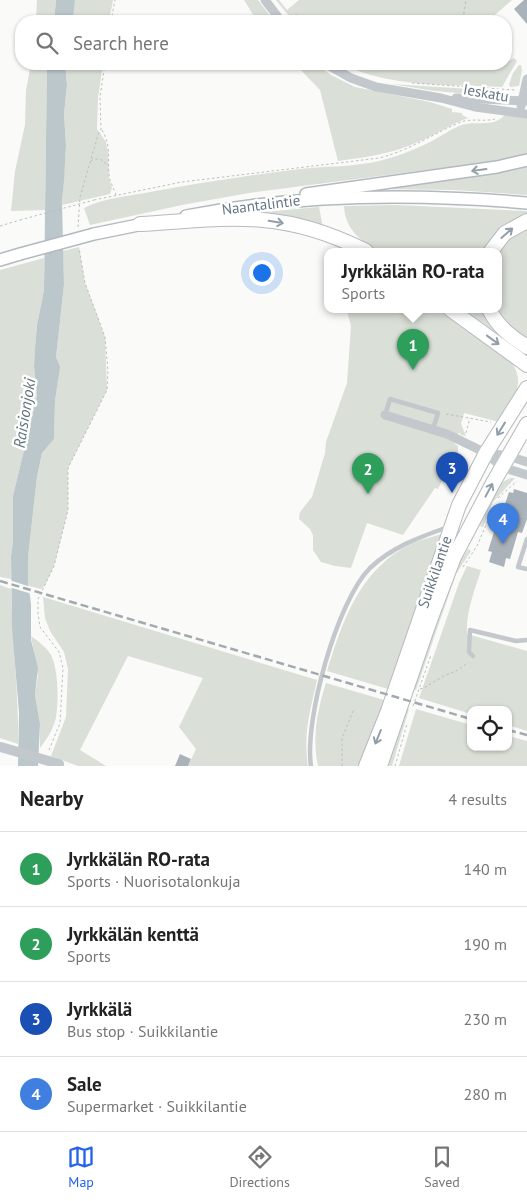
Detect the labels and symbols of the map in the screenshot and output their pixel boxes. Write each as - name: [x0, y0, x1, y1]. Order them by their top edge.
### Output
- street label: Ieskatu: [462, 79, 510, 106]
- one-way arrow: [472, 165, 488, 175]
- street label: Naantalintie: [221, 190, 301, 219]
- one-way arrow: [268, 217, 284, 227]
- one-way arrow: [500, 227, 513, 239]
- your location: [249, 260, 275, 286]
- pin: 1: [397, 329, 429, 370]
- one-way arrow: [486, 335, 500, 345]
- water label: Raisionjoki: [9, 376, 40, 449]
- one-way arrow: [495, 422, 505, 436]
- pin: 3: [436, 452, 468, 493]
- pin: 2: [352, 453, 384, 494]
- one-way arrow: [484, 483, 494, 498]
- pin: 4: [487, 503, 519, 544]
- street label: Suikkilantie: [413, 533, 456, 610]
- one-way arrow: [372, 729, 382, 744]

